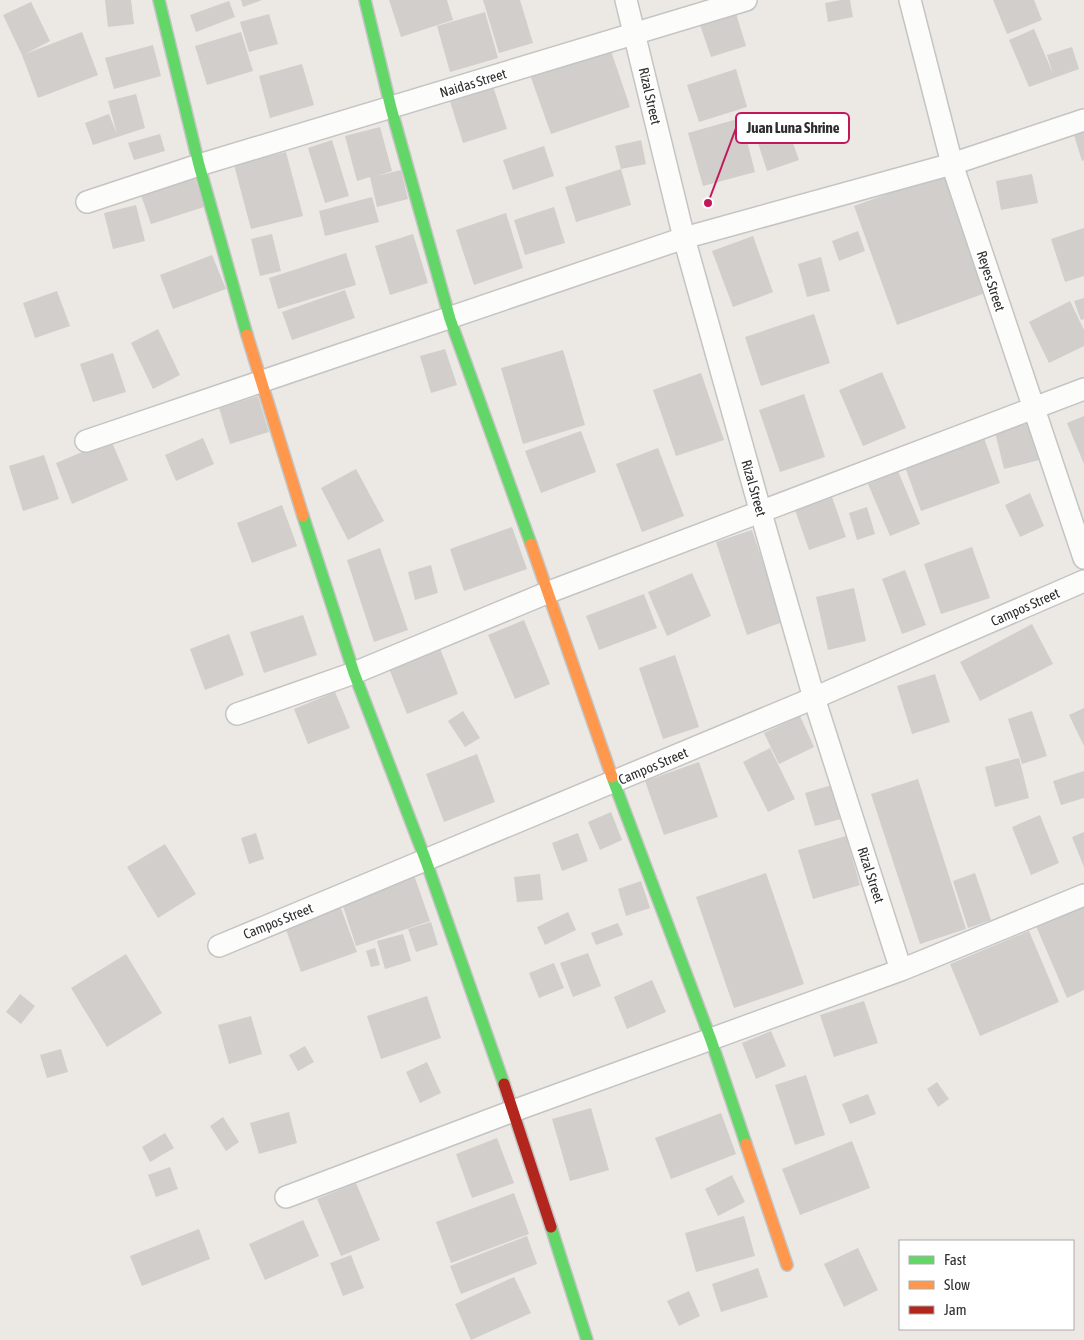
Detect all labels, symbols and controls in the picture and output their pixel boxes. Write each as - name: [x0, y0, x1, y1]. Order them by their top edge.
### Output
- street label: Naidas Street: [438, 65, 508, 101]
- street label: Rizal Street: [636, 66, 664, 126]
- callout: Juan Luna Shrine: [736, 113, 849, 143]
- text: Juan Luna Shrine: [745, 119, 840, 136]
- street label: Reyes Street: [974, 249, 1008, 313]
- street label: Rizal Street: [738, 458, 770, 518]
- street label: Campos Street: [988, 585, 1062, 629]
- street label: Campos Street: [616, 744, 690, 788]
- street label: Rizal Street: [854, 845, 888, 905]
- street label: Campos Street: [241, 900, 315, 942]
- legend: [899, 1240, 1074, 1330]
- text: Fast: [944, 1251, 966, 1268]
- text: Slow: [944, 1276, 970, 1293]
- text: Jam: [944, 1301, 967, 1318]

